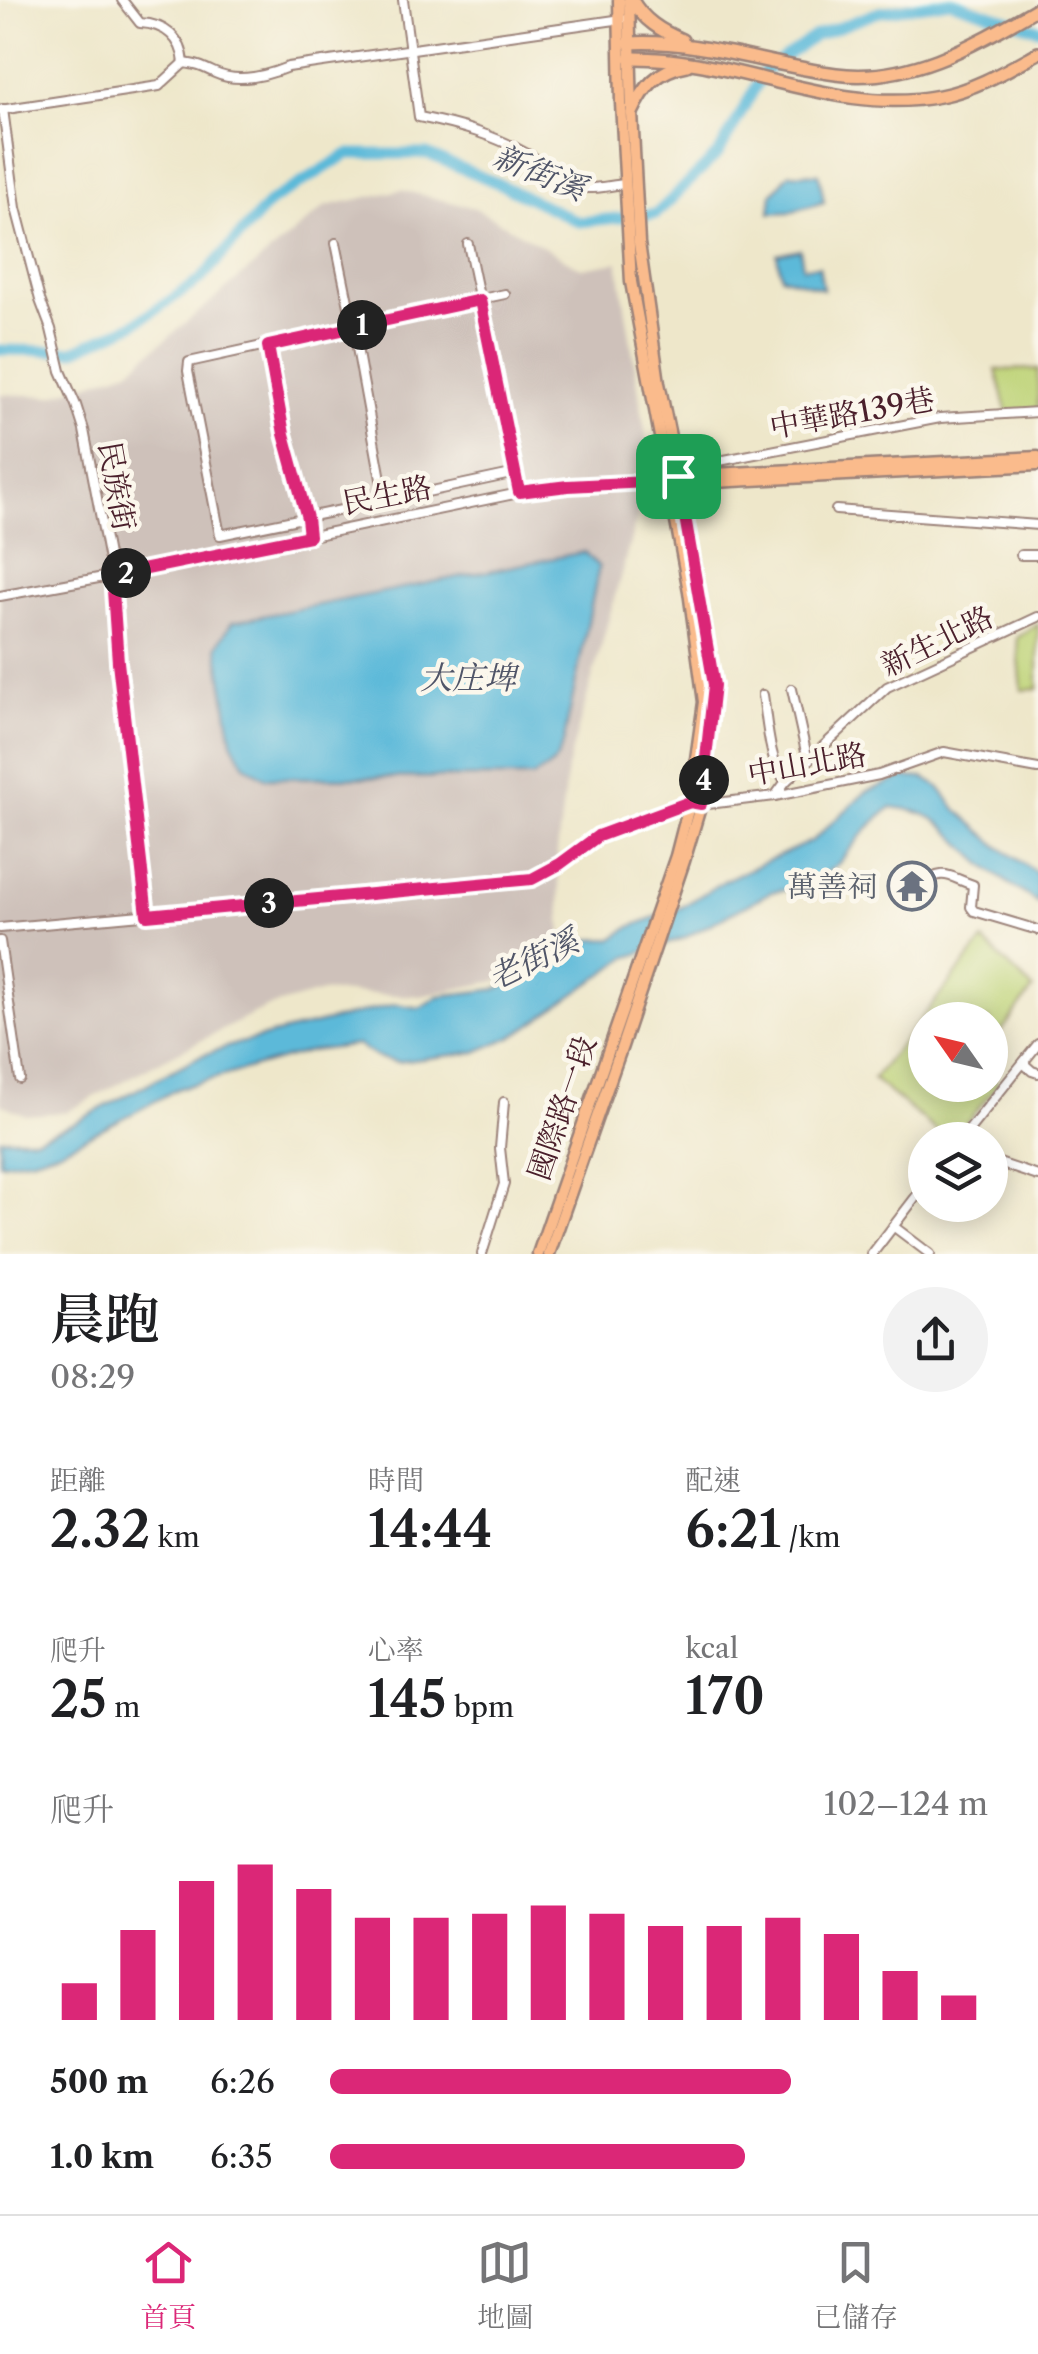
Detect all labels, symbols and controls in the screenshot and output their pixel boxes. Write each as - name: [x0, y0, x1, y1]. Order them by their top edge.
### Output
- water label: 新街溪: [488, 136, 595, 209]
- pin: 1: [337, 300, 387, 350]
- text: 1: [356, 308, 368, 342]
- street label: 中華路139巷: [767, 380, 937, 446]
- pin: [636, 434, 721, 519]
- street label: 民族街: [91, 438, 143, 534]
- icon: arrive: [651, 449, 706, 504]
- street label: 民生路: [339, 468, 435, 522]
- pin: 2: [101, 548, 151, 598]
- text: 2: [118, 556, 134, 590]
- street label: 新生北路: [875, 598, 999, 684]
- water label: 大庄埤: [420, 658, 520, 697]
- street label: 中山北路: [745, 735, 869, 793]
- pin: 4: [679, 755, 729, 805]
- text: 4: [696, 763, 712, 797]
- temple icon: 萬善祠: [886, 860, 938, 912]
- place label: 萬善祠: [787, 868, 877, 905]
- pin: 3: [244, 878, 294, 928]
- text: 3: [261, 886, 277, 920]
- water label: 老街溪: [481, 919, 587, 998]
- north arrow: [908, 1002, 1008, 1102]
- map controls: [908, 1002, 1008, 1222]
- street label: 國際路一段: [520, 1031, 604, 1185]
- button: layers: [908, 1122, 1008, 1222]
- text: 晨跑: [50, 1286, 160, 1353]
- button: share: [883, 1287, 988, 1392]
- text: 08:29: [50, 1357, 135, 1396]
- text: 距離: [50, 1463, 106, 1497]
- text: 時間: [368, 1463, 424, 1497]
- text: 配速: [685, 1463, 741, 1497]
- text: 2.32: [50, 1498, 150, 1560]
- text: 14:44: [368, 1498, 492, 1560]
- text: 6:21: [685, 1498, 781, 1560]
- text: km: [150, 1520, 200, 1554]
- text: /km: [781, 1520, 841, 1554]
- text: kcal: [685, 1631, 738, 1665]
- text: 爬升: [50, 1633, 106, 1667]
- text: 心率: [368, 1633, 424, 1667]
- text: 170: [685, 1665, 765, 1727]
- text: 25: [50, 1668, 107, 1730]
- text: 145: [368, 1668, 446, 1730]
- text: m: [107, 1690, 140, 1724]
- text: bpm: [446, 1690, 514, 1724]
- text: 102–124 m: [824, 1784, 988, 1823]
- text: 爬升: [50, 1790, 114, 1829]
- text: 500 m: [50, 2062, 148, 2101]
- text: 6:26: [210, 2062, 275, 2101]
- text: 1.0 km: [50, 2137, 154, 2176]
- text: 6:35: [210, 2137, 273, 2176]
- tab: 首頁: [140, 2235, 196, 2335]
- tab: 地圖: [477, 2235, 533, 2335]
- tab: 已儲存: [814, 2235, 898, 2335]

